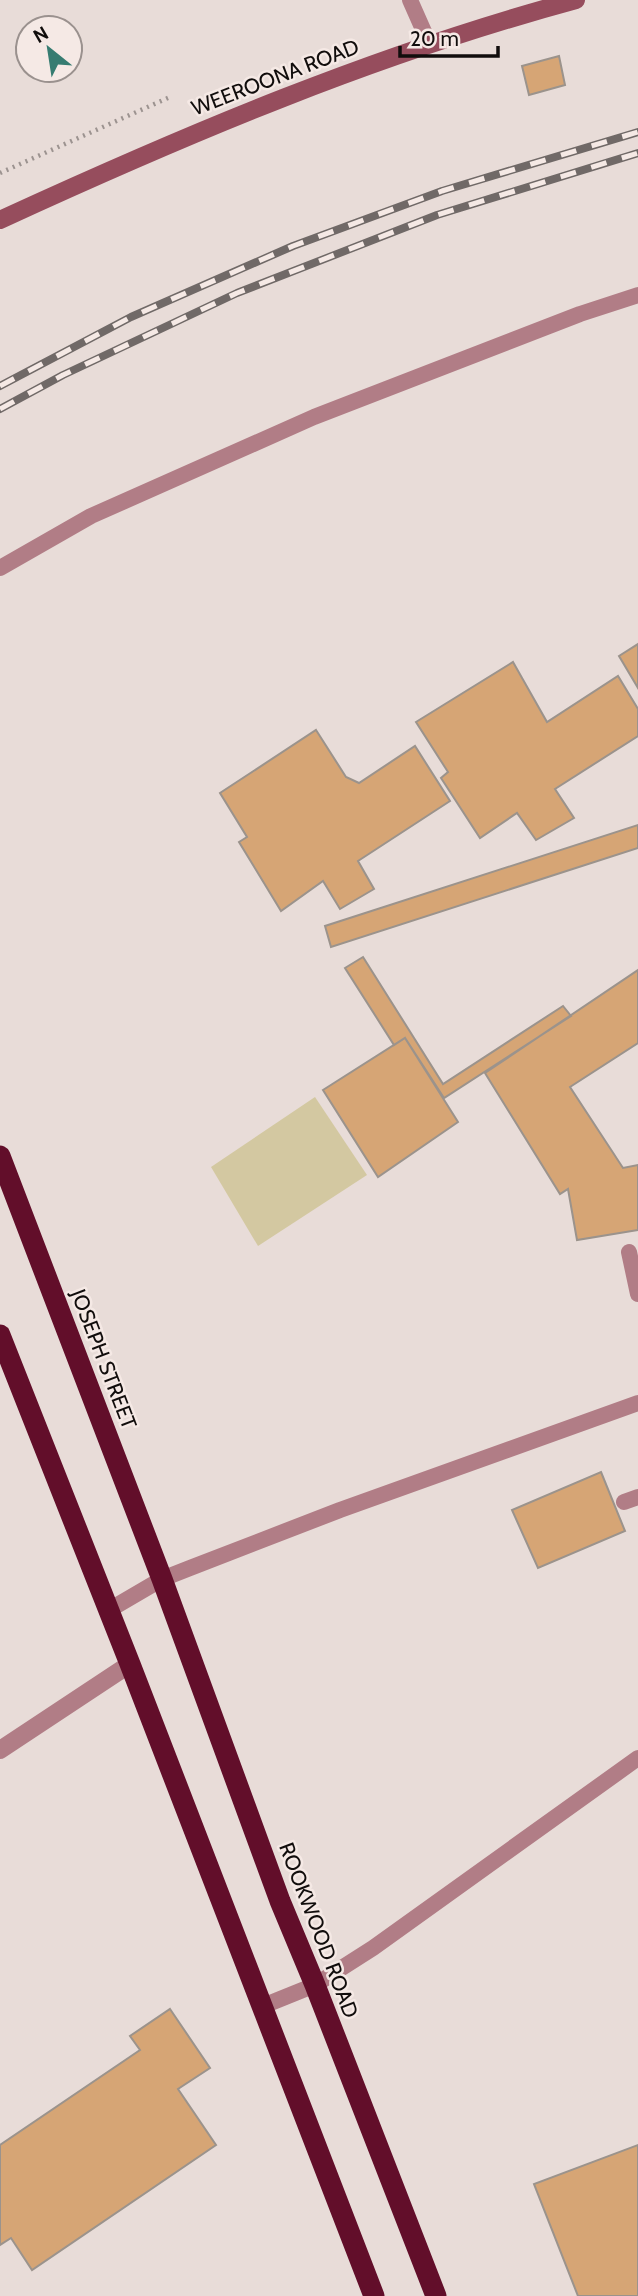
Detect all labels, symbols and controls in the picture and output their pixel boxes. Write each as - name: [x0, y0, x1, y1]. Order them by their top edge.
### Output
- north arrow: [14, 14, 84, 84]
- scale bar: [400, 14, 498, 58]
- text: N: [29, 21, 52, 48]
- text: 20 m: [410, 26, 459, 51]
- street label: WEEROONA ROAD: [188, 34, 362, 120]
- street label: JOSEPH STREET: [66, 1285, 142, 1432]
- street label: ROOKWOOD ROAD: [274, 1839, 364, 2021]

